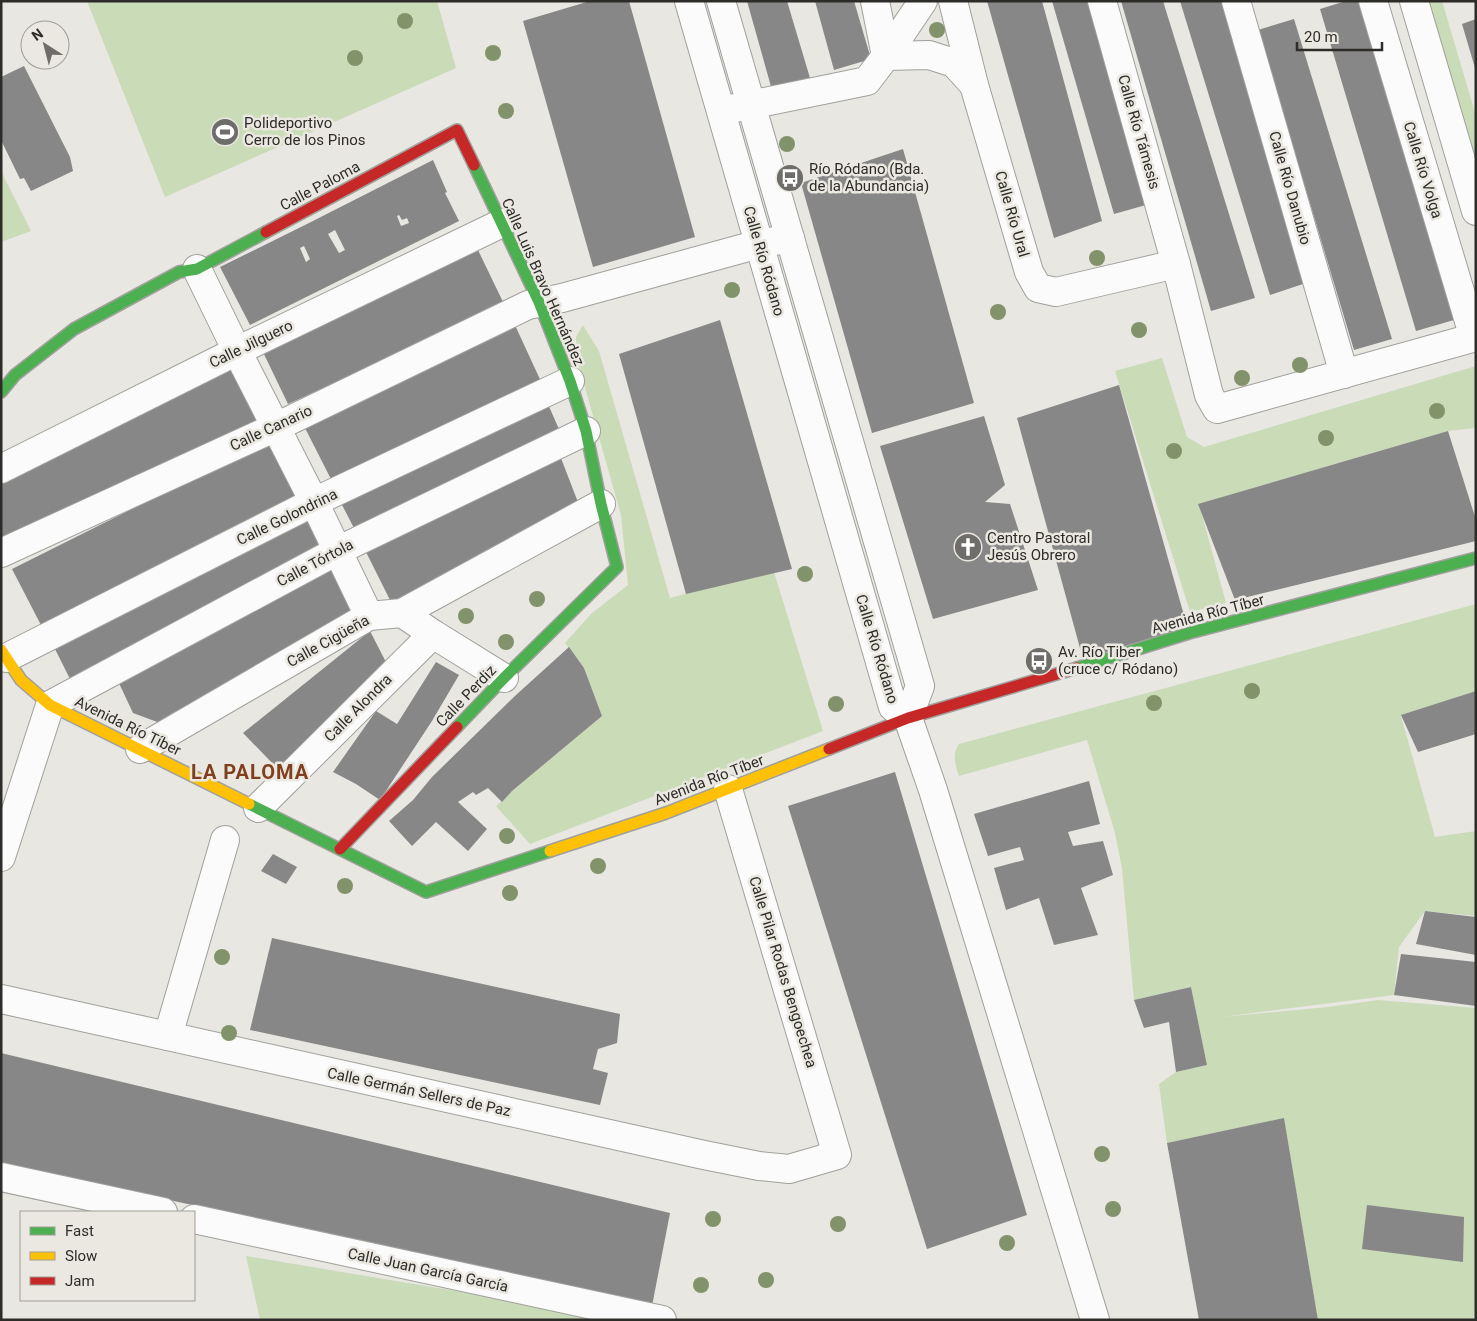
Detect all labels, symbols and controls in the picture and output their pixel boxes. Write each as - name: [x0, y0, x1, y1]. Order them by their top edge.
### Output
- north arrow: [20, 20, 70, 70]
- scale bar: [1297, 20, 1382, 52]
- text: N: [29, 25, 46, 44]
- text: 20 m: [1304, 28, 1338, 46]
- street label: Calle Río Támesis: [1114, 73, 1164, 191]
- place label: Polideportivo Cerro de los Pinos: [244, 114, 366, 149]
- sports icon: Polideportivo Cerro de los Pinos: [210, 117, 240, 147]
- street label: Calle Río Volga: [1400, 119, 1446, 221]
- street label: Calle Río Danubio: [1265, 129, 1315, 247]
- street label: Calle Paloma: [277, 157, 363, 215]
- place label: Río Ródano (Bda. de la Abundancia): [809, 160, 929, 195]
- bus stop icon: Río Ródano (Bda. de la Abundancia): [775, 163, 805, 193]
- street label: Calle Río Ural: [991, 169, 1033, 259]
- street label: Calle Luis Bravo Hernández: [498, 195, 588, 369]
- street label: Calle Río Ródano: [740, 204, 788, 318]
- street label: Calle Jilguero: [206, 316, 296, 372]
- street label: Calle Canario: [227, 401, 315, 455]
- street label: Calle Golondrina: [234, 485, 340, 549]
- place label: Centro Pastoral Jesús Obrero: [987, 529, 1090, 564]
- church icon: Centro Pastoral Jesús Obrero: [953, 532, 983, 562]
- street label: Calle Tórtola: [274, 535, 356, 591]
- street label: Avenida Río Tíber: [1150, 590, 1266, 638]
- street label: Calle Río Ródano: [852, 592, 902, 706]
- street label: Calle Cigüeña: [284, 611, 372, 671]
- place label: Av. Río Tiber (cruce c/ Ródano): [1058, 643, 1178, 678]
- bus stop icon: Av. Río Tiber (cruce c/ Ródano): [1024, 646, 1054, 676]
- street label: Calle Perdiz: [432, 661, 500, 731]
- street label: Calle Alondra: [320, 670, 396, 746]
- street label: Avenida Río Tíber: [72, 693, 184, 759]
- street label: Avenida Río Tíber: [652, 751, 766, 809]
- district label: LA PALOMA: [191, 760, 309, 784]
- street label: Calle Pilar Rodas Bengoechea: [745, 874, 821, 1070]
- street label: Calle Germán Sellers de Paz: [326, 1064, 512, 1120]
- legend: [20, 1211, 195, 1301]
- text: Fast: [65, 1222, 94, 1240]
- street label: Calle Juan García García: [346, 1244, 510, 1296]
- text: Slow: [65, 1247, 97, 1265]
- text: Jam: [65, 1272, 95, 1290]

